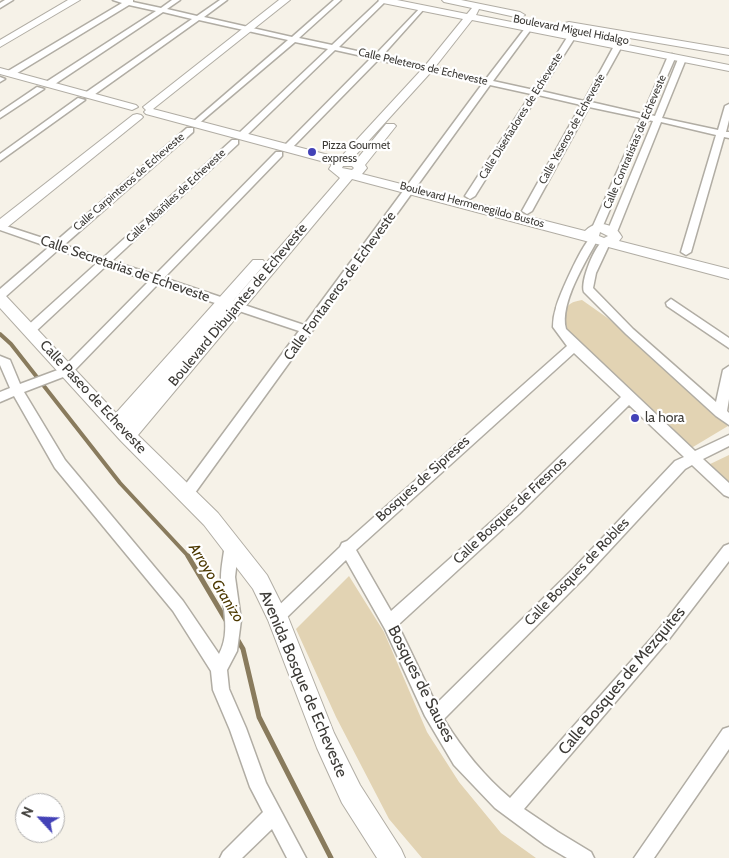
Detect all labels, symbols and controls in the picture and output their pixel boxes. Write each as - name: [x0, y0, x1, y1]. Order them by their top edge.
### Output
- street label: Boulevard Miguel Hidalgo: [512, 12, 630, 48]
- street label: Calle Peleteros de Echeveste: [357, 46, 489, 88]
- street label: Calle Diseñadores de Echeveste: [477, 50, 565, 182]
- street label: Calle Yeseros de Echeveste: [536, 71, 608, 187]
- street label: Calle Contratistas de Echeveste: [601, 73, 669, 211]
- street label: Calle Carpinteros de Echeveste: [71, 130, 187, 234]
- place label: Pizza Gourmet express: [322, 139, 390, 165]
- street label: Calle Albañiles de Echeveste: [124, 146, 228, 246]
- marker: Pizza Gourmet express: [306, 146, 318, 158]
- street label: Boulevard Hermenegildo Bustos: [398, 179, 546, 231]
- street label: Calle Fontaneros de Echeveste: [280, 208, 400, 364]
- street label: Boulevard Dibujantes de Echeveste: [165, 220, 311, 390]
- street label: Calle Secretarias de Echeveste: [38, 232, 212, 306]
- street label: Calle Paseo de Echeveste: [36, 337, 150, 457]
- place label: la hora: [645, 410, 685, 426]
- marker: la hora: [629, 412, 641, 424]
- street label: Bosques de Sipreses: [373, 433, 473, 525]
- street label: Calle Bosques de Fresnos: [450, 454, 570, 568]
- street label: Calle Bosques de Robles: [521, 515, 633, 629]
- water label: Arroyo Granizo: [185, 540, 247, 626]
- street label: Avenida Bosque de Echeveste: [255, 588, 351, 780]
- street label: Calle Bosques de Mezquites: [554, 603, 690, 759]
- street label: Bosques de Sauses: [383, 623, 459, 745]
- north arrow: [15, 793, 65, 843]
- text: N: [17, 804, 38, 820]

